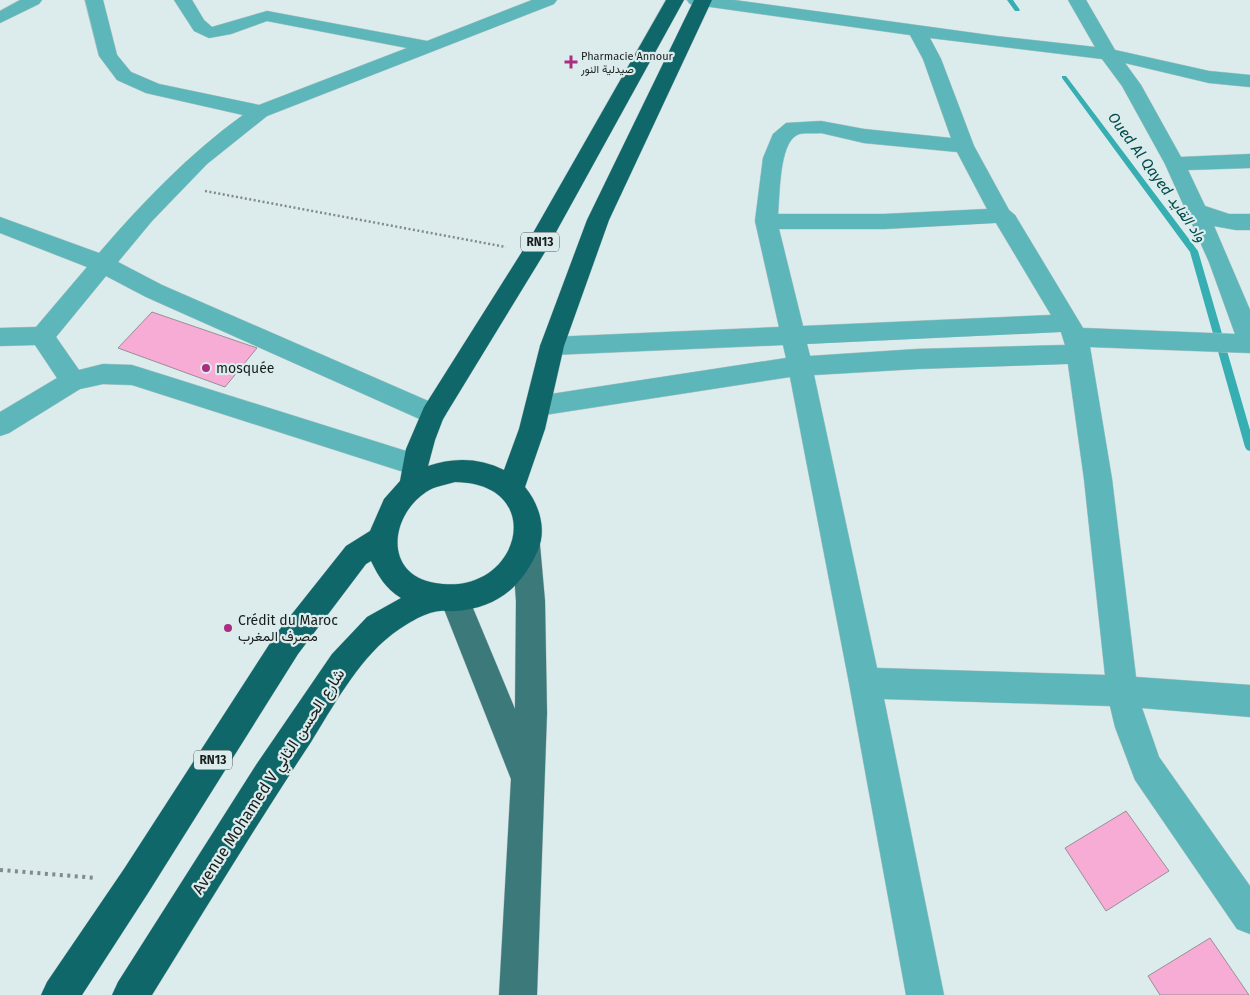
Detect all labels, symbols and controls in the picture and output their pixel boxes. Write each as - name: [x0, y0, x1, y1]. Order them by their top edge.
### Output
- place label: Pharmacie Annour صيدلية النور: [580, 50, 674, 76]
- marker: Pharmacie Annour صيدلية النور: [565, 56, 577, 68]
- water label: Oued Al Qayed واد القايد: [1104, 109, 1210, 245]
- road number: RN13: [521, 232, 559, 252]
- place label: mosquée: [216, 360, 275, 377]
- marker: mosquée: [200, 362, 212, 374]
- place label: Crédit du Maroc مصرف المغرب: [238, 612, 338, 645]
- marker: Crédit du Maroc مصرف المغرب: [222, 622, 234, 634]
- street label: Avenue Mohamed V شارع الحسن الثاني: [188, 665, 352, 900]
- road number: RN13: [194, 750, 232, 770]

